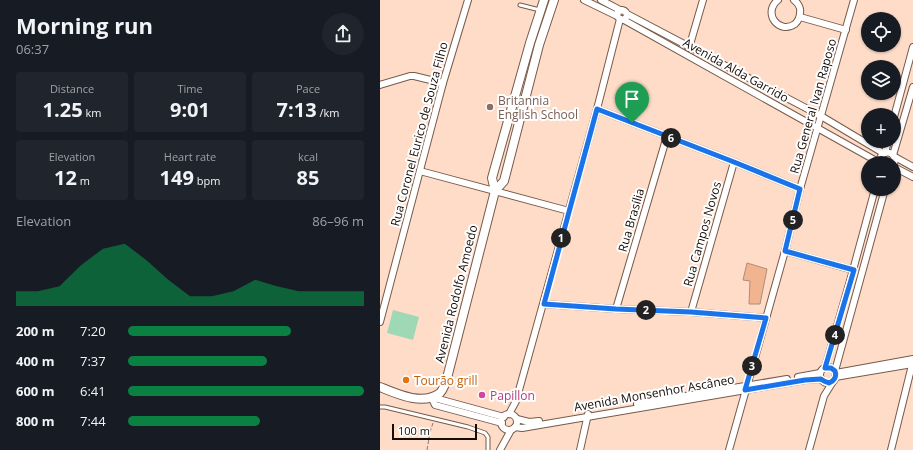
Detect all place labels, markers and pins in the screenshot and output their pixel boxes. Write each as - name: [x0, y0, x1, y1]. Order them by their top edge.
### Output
- pin: [615, 82, 649, 123]
- place label: Britannia English School: [498, 92, 578, 123]
- marker: Britannia English School: [485, 102, 495, 112]
- pin: 6: [661, 128, 681, 148]
- pin: 5: [783, 210, 803, 230]
- pin: 1: [551, 228, 571, 248]
- pin: 2: [636, 300, 656, 320]
- pin: 4: [825, 325, 845, 345]
- pin: 3: [742, 356, 762, 376]
- place label: Tourão grill: [414, 372, 478, 389]
- marker: Tourão grill: [401, 375, 411, 385]
- place label: Papillon: [490, 387, 535, 404]
- marker: Papillon: [477, 390, 487, 400]

